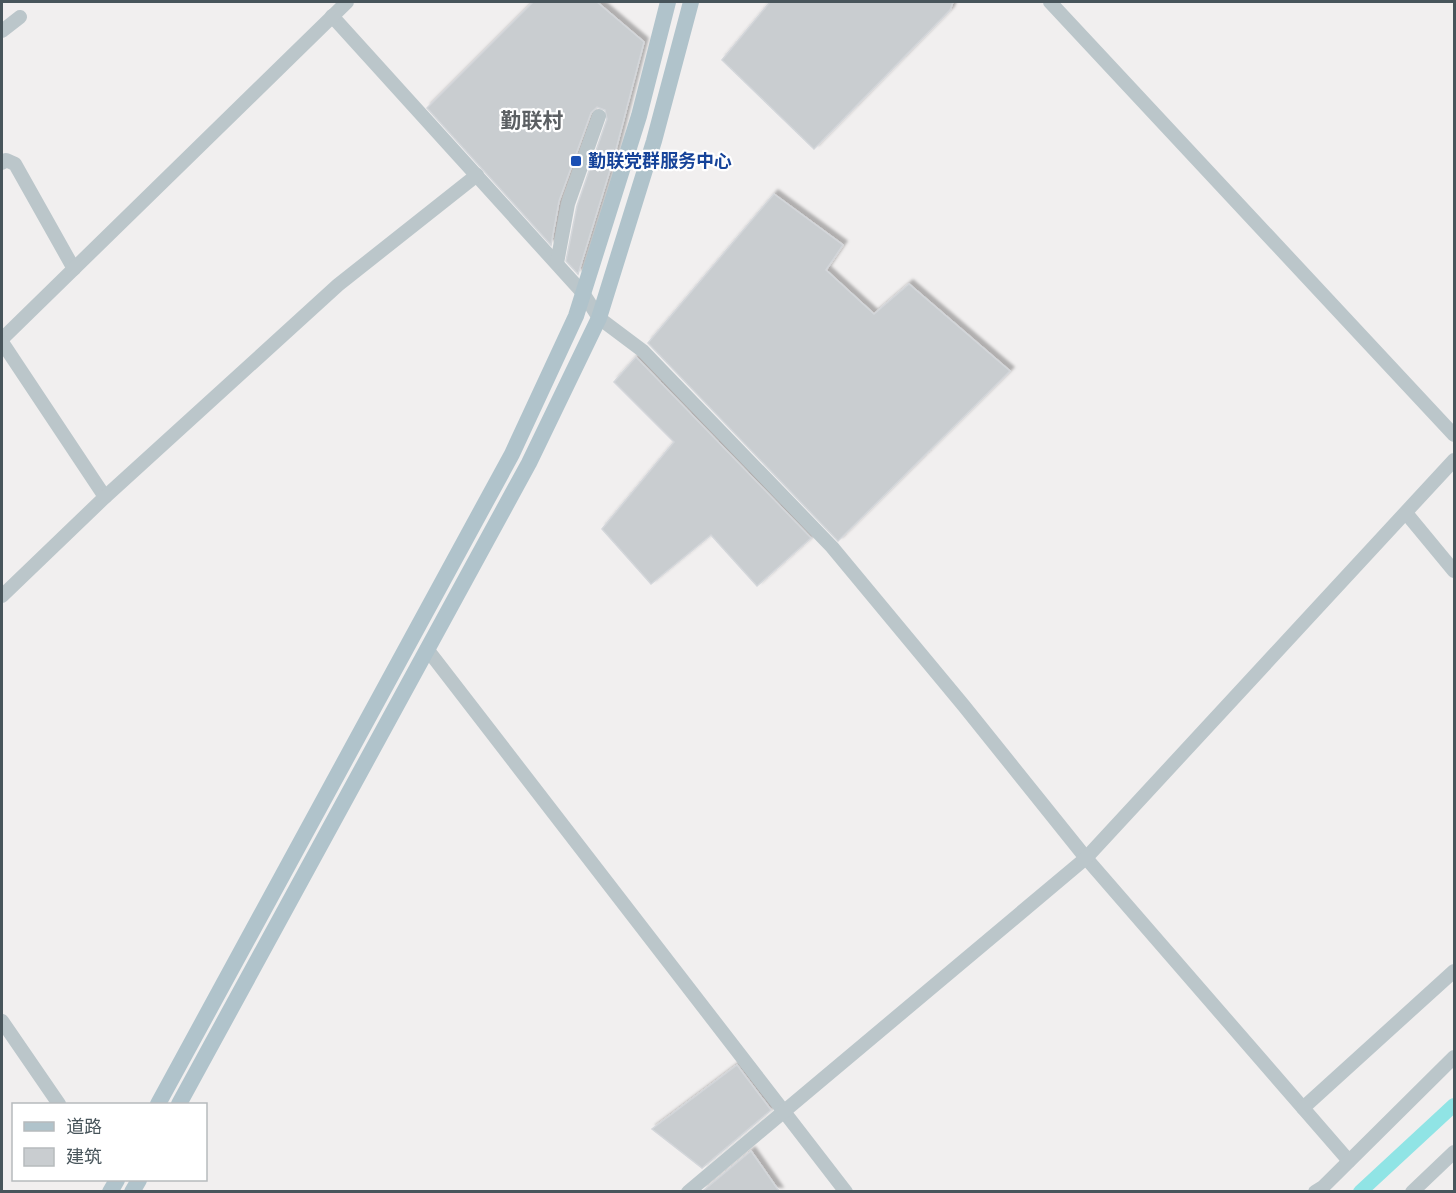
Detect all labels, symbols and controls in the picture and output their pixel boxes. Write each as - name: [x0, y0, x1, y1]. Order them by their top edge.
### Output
- district label: 勤联村: [501, 107, 564, 132]
- place label: 勤联党群服务中心: [588, 149, 732, 171]
- marker: 勤联党群服务中心: [569, 154, 583, 168]
- legend: [12, 1103, 207, 1181]
- text: 道路: [66, 1115, 102, 1137]
- text: 建筑: [66, 1145, 102, 1167]

